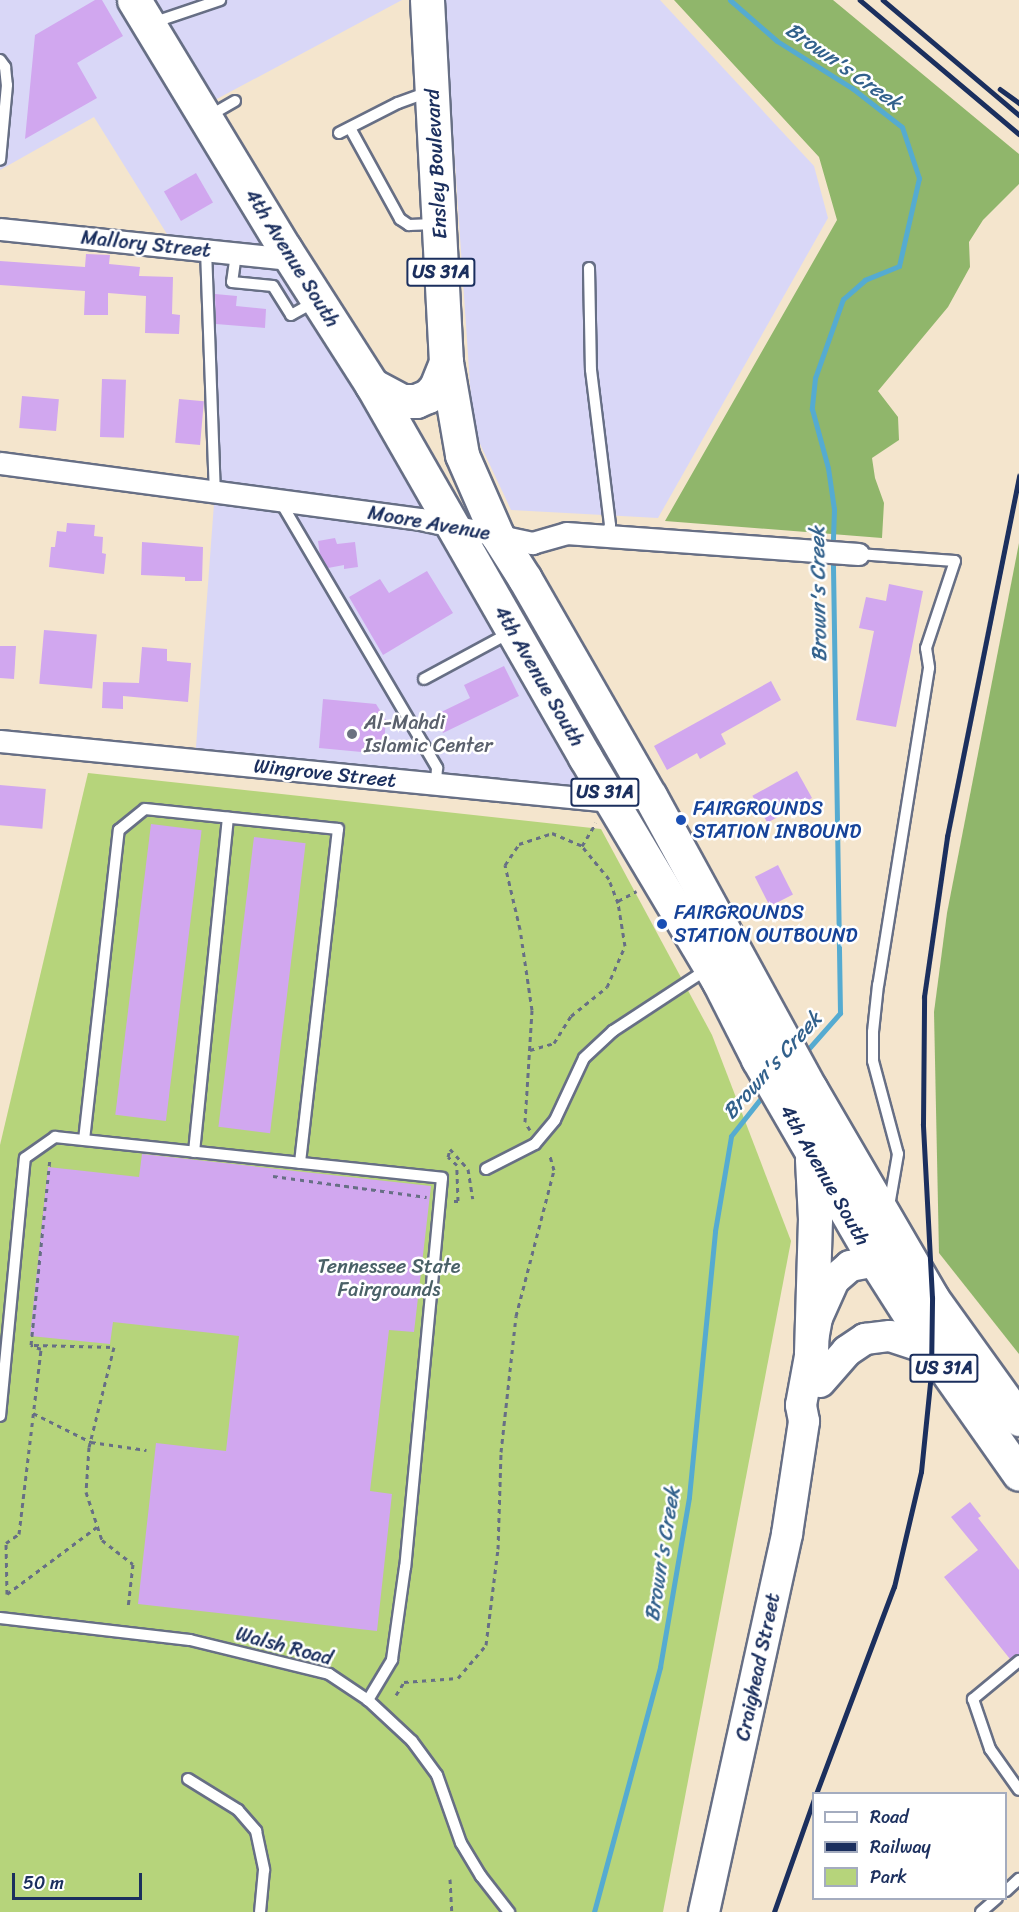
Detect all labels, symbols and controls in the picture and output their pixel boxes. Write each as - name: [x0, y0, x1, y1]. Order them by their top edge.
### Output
- water label: Brown's Creek: [781, 17, 907, 115]
- street label: Ensley Boulevard: [420, 89, 452, 239]
- street label: 4th Avenue South: [240, 184, 344, 332]
- street label: Mallory Street: [80, 225, 212, 263]
- road number: US 31A: [405, 257, 477, 287]
- street label: Moore Avenue: [366, 500, 492, 546]
- water label: Brown's Creek: [804, 526, 832, 662]
- street label: 4th Avenue South: [489, 601, 589, 751]
- place label: Al-Mahdi Islamic Center: [364, 710, 494, 757]
- marker: Al-Mahdi Islamic Center: [345, 727, 359, 741]
- street label: Wingrove Street: [253, 754, 397, 792]
- road number: US 31A: [569, 777, 641, 807]
- place label: FAIRGROUNDS STATION INBOUND: [693, 796, 861, 843]
- marker: FAIRGROUNDS STATION INBOUND: [674, 813, 688, 827]
- place label: FAIRGROUNDS STATION OUTBOUND: [674, 900, 858, 947]
- marker: FAIRGROUNDS STATION OUTBOUND: [655, 917, 669, 931]
- water label: Brown's Creek: [717, 1006, 827, 1124]
- street label: 4th Avenue South: [775, 1100, 875, 1250]
- park label: Tennessee State Fairgrounds: [317, 1255, 461, 1302]
- road number: US 31A: [908, 1353, 980, 1383]
- water label: Brown's Creek: [639, 1485, 685, 1623]
- street label: Craighead Street: [731, 1591, 785, 1743]
- street label: Walsh Road: [233, 1622, 335, 1670]
- legend: [812, 1792, 1007, 1900]
- text: Road: [870, 1801, 909, 1833]
- text: Railway: [870, 1831, 931, 1863]
- scale bar: [15, 1861, 146, 1899]
- text: Park: [870, 1861, 907, 1893]
- text: 50 m: [23, 1867, 64, 1899]

